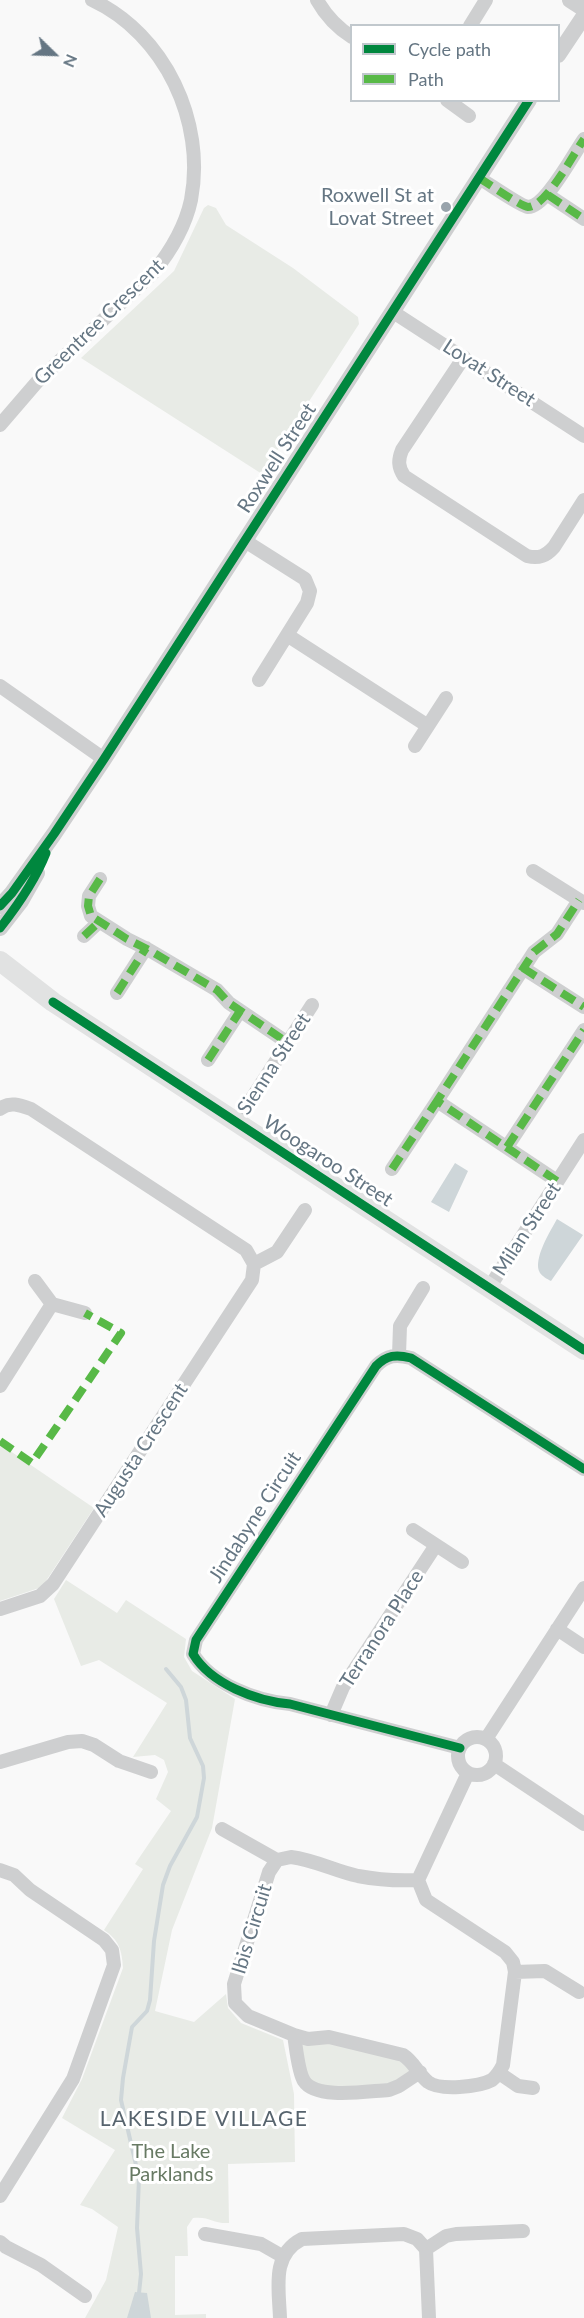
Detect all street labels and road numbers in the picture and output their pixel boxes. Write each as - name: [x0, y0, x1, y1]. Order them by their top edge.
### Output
- street label: Greentree Crescent: [29, 254, 169, 390]
- street label: Lovat Street: [438, 334, 540, 412]
- street label: Roxwell Street: [233, 399, 321, 517]
- street label: Sienna Street: [232, 1009, 316, 1119]
- street label: Woogaroo Street: [259, 1110, 397, 1212]
- street label: Milan Street: [488, 1178, 566, 1280]
- street label: Augusta Crescent: [89, 1379, 193, 1521]
- street label: Jindabyne Circuit: [204, 1447, 306, 1587]
- street label: Terranora Place: [335, 1566, 429, 1692]
- street label: Ibis Circuit: [227, 1881, 277, 1977]

